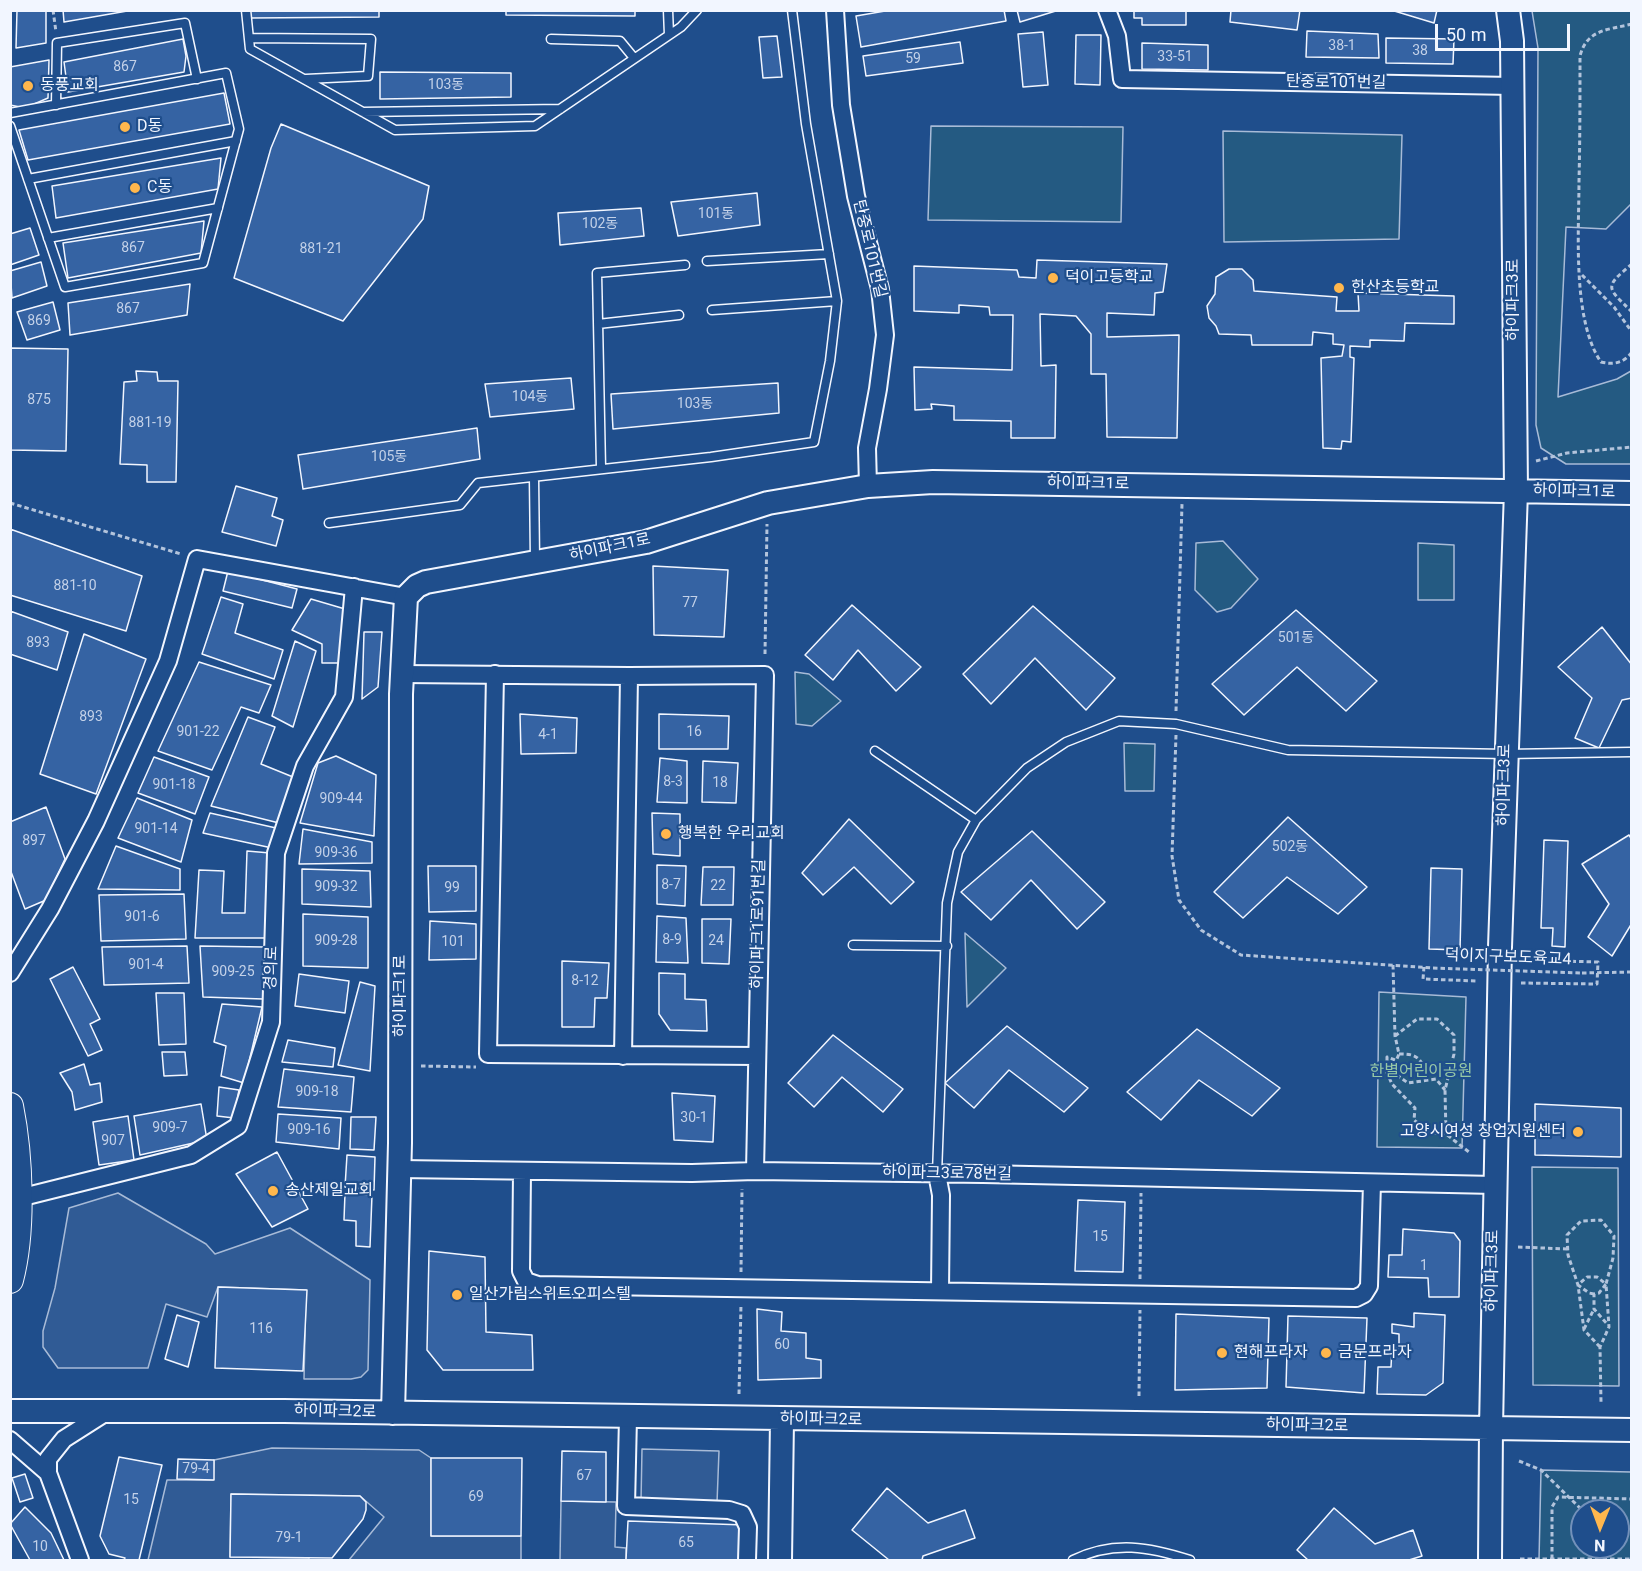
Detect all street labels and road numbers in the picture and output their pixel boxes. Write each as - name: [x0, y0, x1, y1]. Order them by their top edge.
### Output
- street label: 탄중로101번길: [1286, 73, 1386, 93]
- street label: 탄중로101번길: [848, 198, 890, 300]
- street label: 하이파크3로: [1504, 259, 1524, 341]
- street label: 하이파크1로: [1047, 474, 1129, 494]
- street label: 하이파크1로: [1533, 482, 1615, 502]
- street label: 하이파크1로: [568, 530, 652, 566]
- street label: 하이파크3로: [1495, 744, 1515, 826]
- street label: 하이파크1로91번길: [748, 859, 770, 989]
- street label: 경의로: [262, 946, 282, 990]
- street label: 덕이지구보도육교4: [1444, 946, 1572, 970]
- street label: 하이파크1로: [391, 955, 411, 1037]
- street label: 하이파크3로78번길: [882, 1163, 1012, 1185]
- street label: 하이파크3로: [1483, 1230, 1503, 1312]
- street label: 하이파크2로: [294, 1402, 376, 1422]
- street label: 하이파크2로: [780, 1410, 862, 1430]
- street label: 하이파크2로: [1266, 1416, 1348, 1436]

